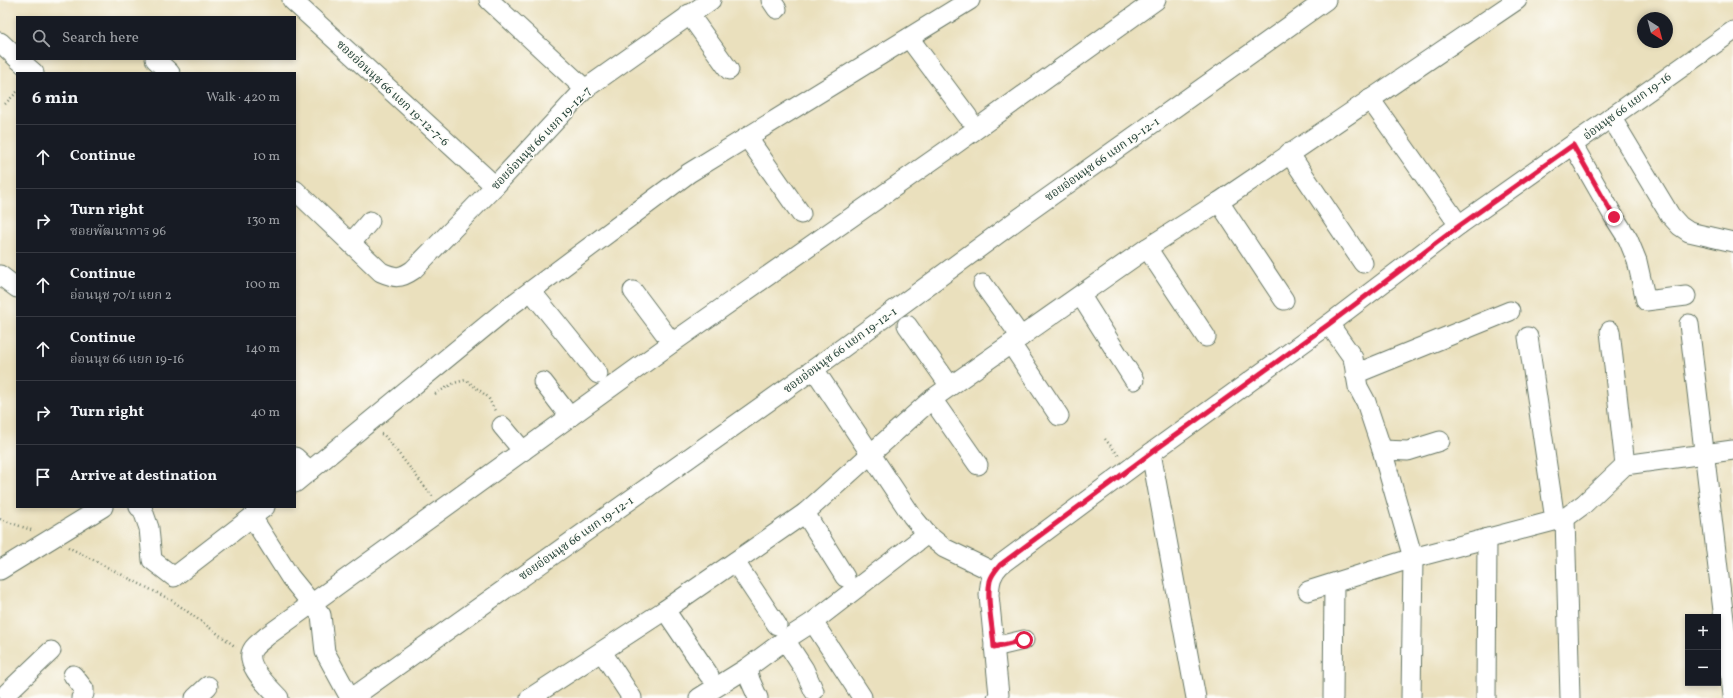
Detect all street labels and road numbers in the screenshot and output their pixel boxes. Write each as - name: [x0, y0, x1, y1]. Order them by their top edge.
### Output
- street label: ซอยอ่อนนุช 66 แยก 19-12-7-6: [332, 37, 452, 150]
- street label: อ่อนนุช 66 แยก 19-16: [1580, 69, 1675, 144]
- street label: ซอยอ่อนนุช 66 แยก 19-12-7: [488, 83, 596, 194]
- street label: ซอยอ่อนนุช 66 แยก 19-12-1: [1042, 114, 1163, 206]
- street label: ซอยอ่อนนุช 66 แยก 19-12-1: [781, 304, 901, 398]
- street label: ซอยอ่อนนุช 66 แยก 19-12-1: [516, 493, 637, 585]

